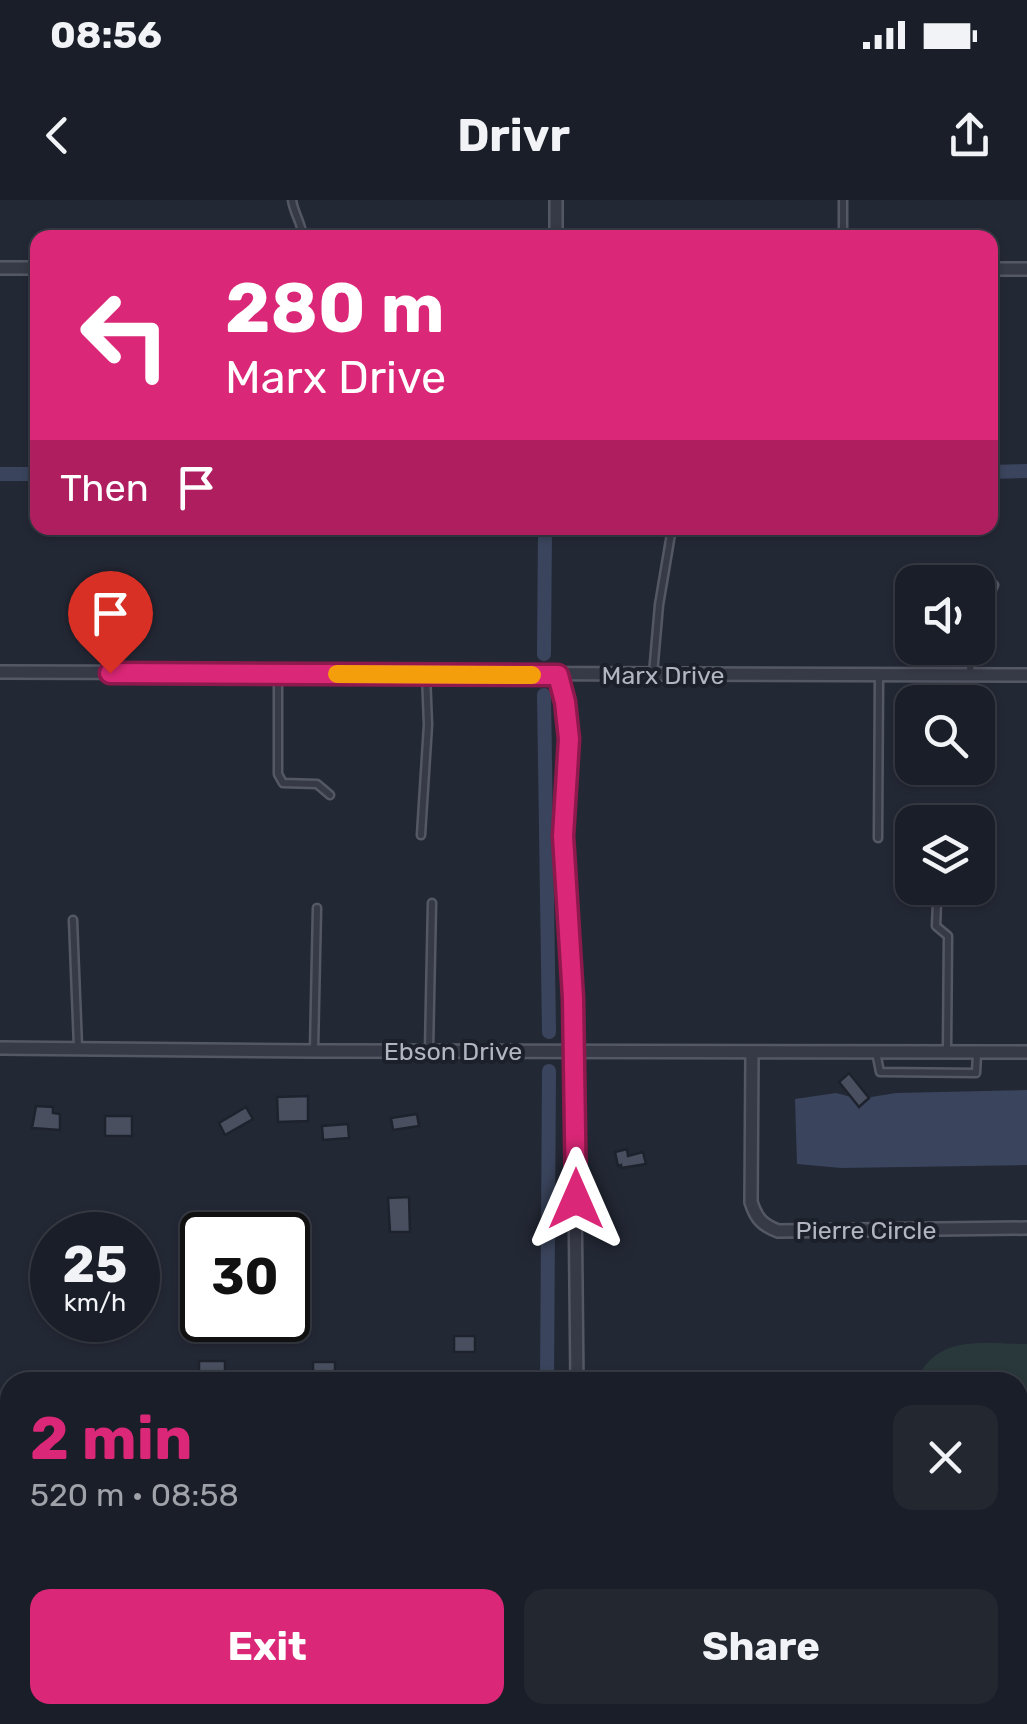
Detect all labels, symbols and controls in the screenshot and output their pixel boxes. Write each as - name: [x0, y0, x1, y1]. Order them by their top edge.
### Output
- text: 08:56: [50, 12, 162, 58]
- icon: back: [30, 108, 85, 163]
- icon: share: [942, 108, 997, 163]
- text: Drivr: [457, 109, 570, 162]
- text: 280 m: [225, 267, 445, 350]
- icon: left: [60, 270, 190, 400]
- text: Marx Drive: [225, 351, 446, 404]
- icon: arrive: [169, 460, 224, 515]
- text: Then: [60, 465, 149, 511]
- map controls: [895, 565, 995, 905]
- button: sound: [895, 565, 995, 665]
- pin: [68, 571, 153, 674]
- icon: arrive: [83, 586, 138, 641]
- street label: Marx Drive: [602, 661, 724, 690]
- button: search: [895, 685, 995, 785]
- button: layers: [895, 805, 995, 905]
- street label: Ebson Drive: [384, 1037, 522, 1066]
- position arrow: [524, 1147, 628, 1251]
- speed limit sign: 30: [180, 1212, 310, 1342]
- street label: Pierre Circle: [796, 1216, 936, 1245]
- text: 25: [63, 1235, 127, 1295]
- text: km/h: [64, 1288, 126, 1317]
- text: 2 min: [30, 1403, 192, 1474]
- button: close: [893, 1405, 998, 1510]
- text: 520 m · 08:58: [30, 1476, 239, 1514]
- button: Exit: [30, 1589, 504, 1704]
- button: Share: [524, 1589, 998, 1704]

